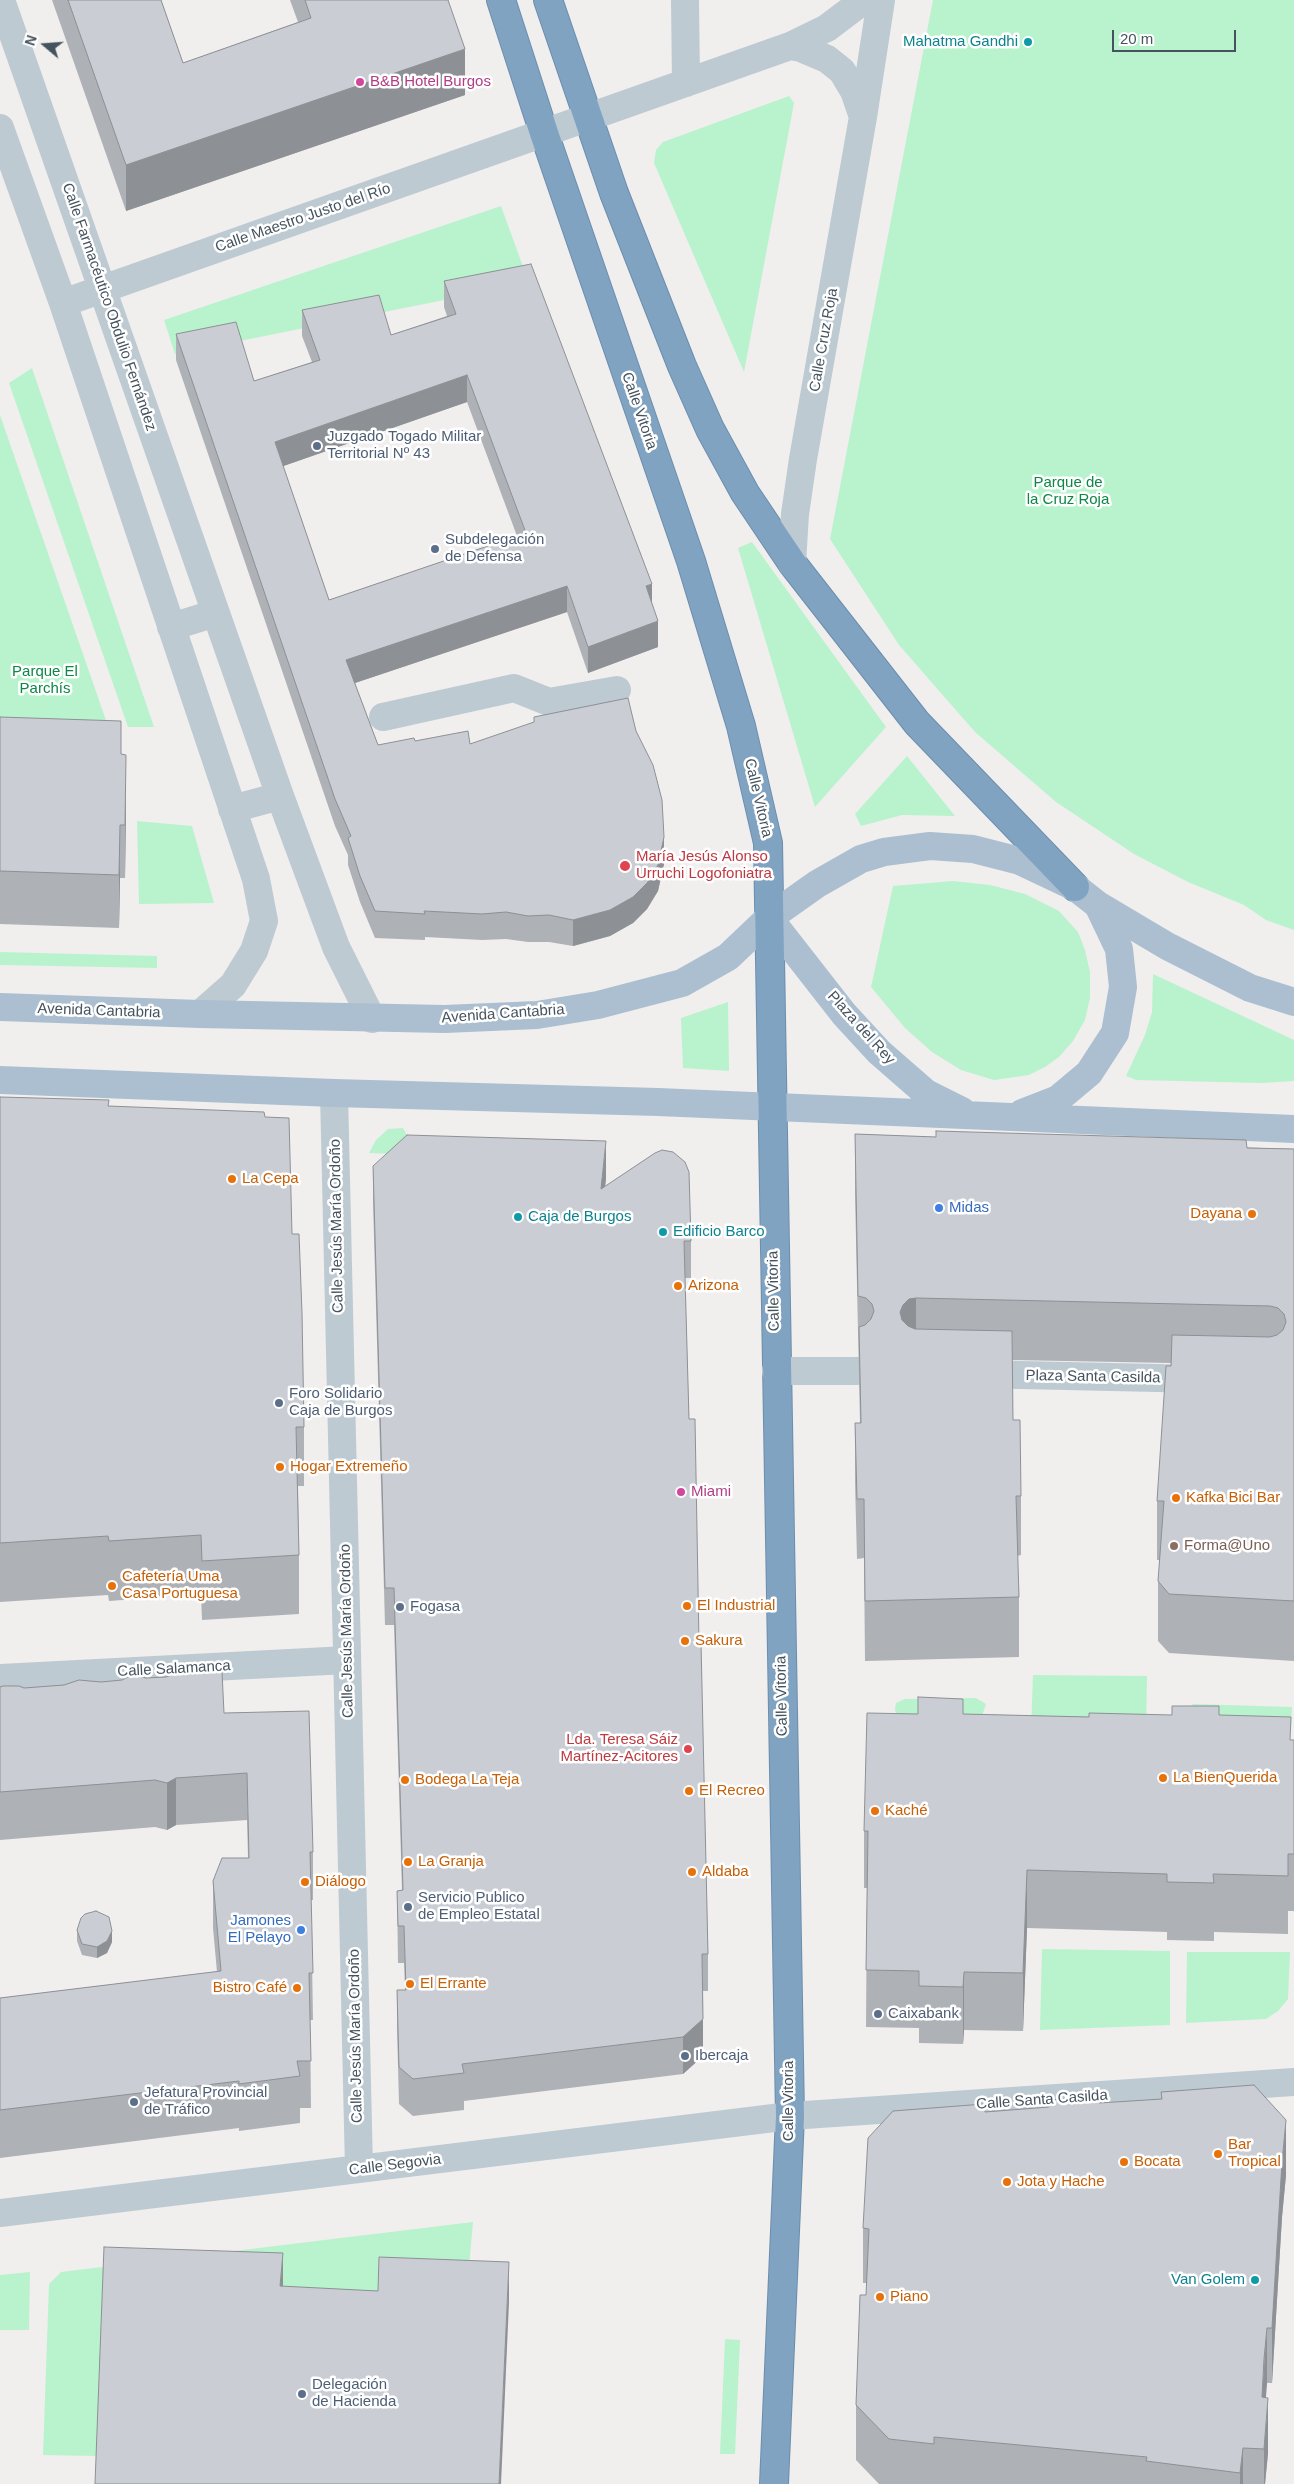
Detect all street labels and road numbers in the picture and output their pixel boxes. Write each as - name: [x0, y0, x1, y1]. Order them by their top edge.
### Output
- street label: Calle Maestro Justo del Río: [213, 179, 393, 257]
- street label: Calle Farmacéutico Obdulio Fernández: [58, 181, 160, 433]
- street label: Calle Cruz Roja: [806, 287, 842, 393]
- street label: Calle Vitoria: [617, 370, 661, 452]
- street label: Calle Vitoria: [740, 757, 776, 839]
- street label: Plaza del Rey: [823, 988, 899, 1068]
- street label: Avenida Cantabria: [37, 1000, 161, 1022]
- street label: Avenida Cantabria: [441, 1001, 565, 1027]
- street label: Calle Jesús María Ordoño: [326, 1139, 348, 1313]
- street label: Calle Vitoria: [764, 1251, 784, 1331]
- street label: Plaza Santa Casilda: [1025, 1367, 1161, 1387]
- street label: Calle Jesús María Ordoño: [336, 1544, 358, 1718]
- street label: Calle Vitoria: [772, 1656, 792, 1736]
- street label: Calle Salamanca: [117, 1657, 231, 1681]
- street label: Calle Jesús María Ordoño: [345, 1949, 367, 2123]
- street label: Calle Vitoria: [780, 2061, 798, 2141]
- street label: Calle Santa Casilda: [976, 2086, 1108, 2114]
- street label: Calle Segovia: [348, 2150, 442, 2180]

